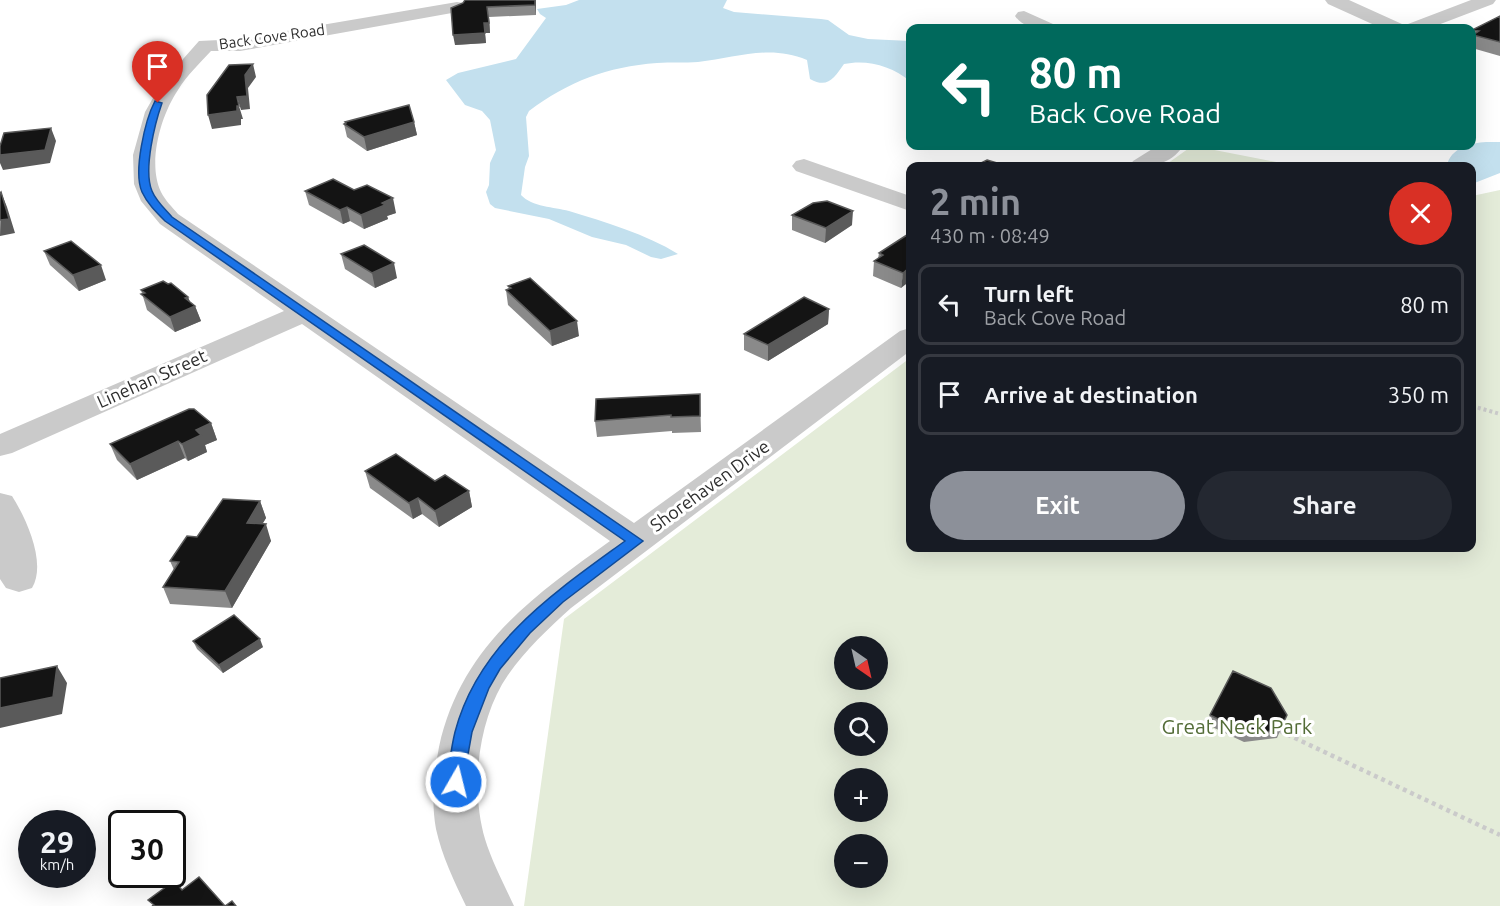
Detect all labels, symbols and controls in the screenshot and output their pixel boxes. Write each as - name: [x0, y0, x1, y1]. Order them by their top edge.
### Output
- street label: Back Cove Road: [218, 21, 326, 52]
- pin: [132, 41, 183, 103]
- icon: left: [930, 48, 1008, 126]
- text: 80 m: [1029, 49, 1123, 96]
- icon: arrive: [141, 50, 174, 83]
- text: Back Cove Road: [1029, 98, 1221, 128]
- text: 2 min: [930, 181, 1021, 222]
- button: close: [1389, 182, 1452, 245]
- text: 430 m · 08:49: [930, 224, 1050, 247]
- text: Turn left: [984, 281, 1074, 306]
- icon: left: [933, 288, 966, 321]
- text: 80 m: [1400, 292, 1449, 317]
- text: Back Cove Road: [984, 306, 1126, 329]
- street label: Linehan Street: [94, 345, 210, 411]
- icon: arrive: [933, 378, 966, 411]
- text: Arrive at destination: [984, 382, 1198, 407]
- text: 350 m: [1388, 382, 1449, 407]
- street label: Shorehaven Drive: [646, 435, 773, 535]
- button: Exit: [930, 471, 1185, 540]
- button: Share: [1197, 471, 1452, 540]
- north arrow: [834, 636, 888, 690]
- map controls: [834, 636, 888, 888]
- button: search: [834, 702, 888, 756]
- park label: Great Neck Park: [1162, 714, 1313, 738]
- position arrow: [424, 750, 488, 814]
- button: +: [834, 768, 888, 822]
- speed limit sign: 30: [108, 810, 186, 888]
- text: 29: [40, 825, 74, 859]
- button: −: [834, 834, 888, 888]
- text: km/h: [40, 856, 74, 873]

